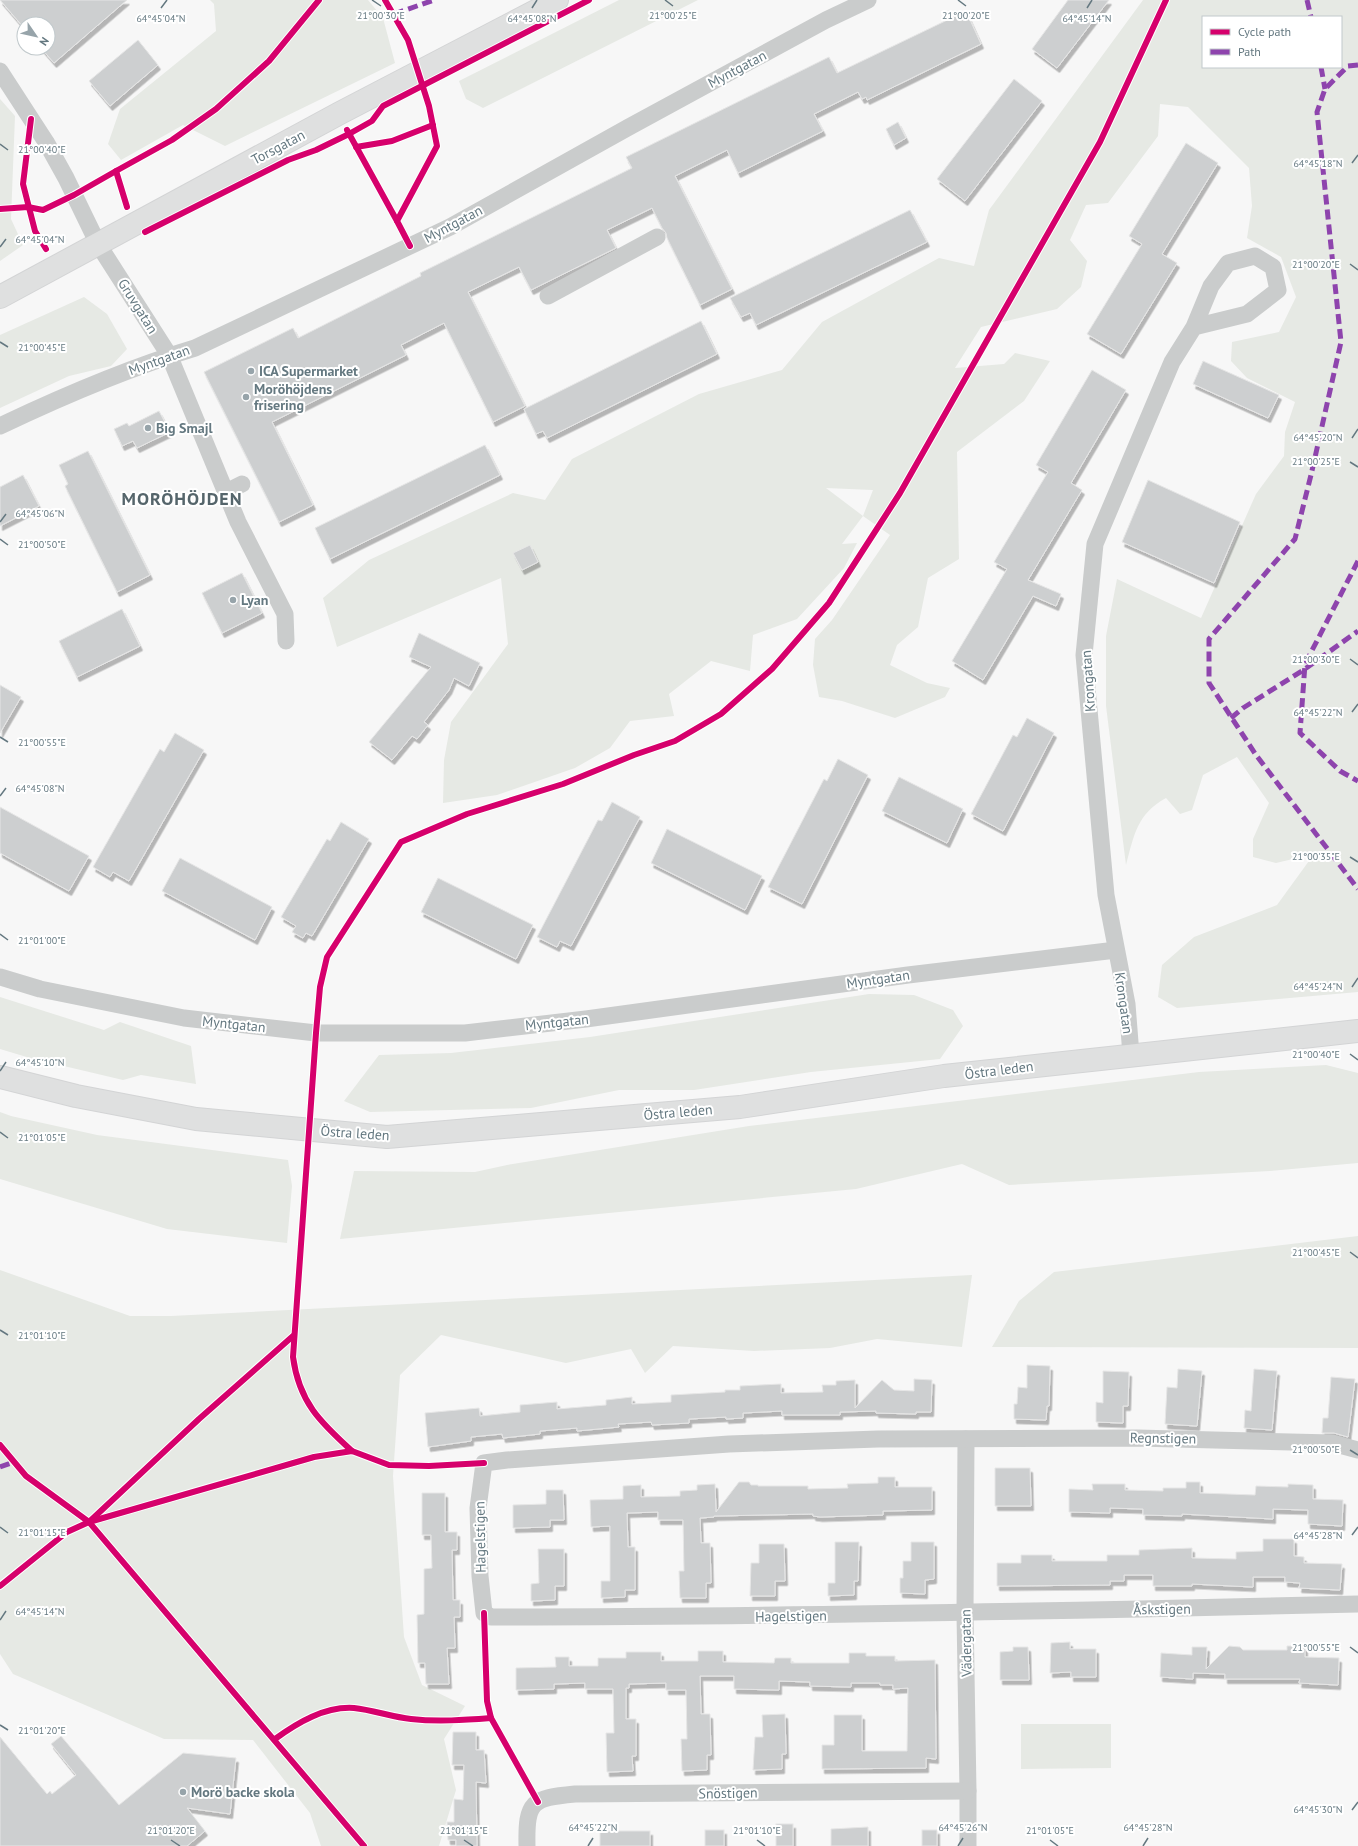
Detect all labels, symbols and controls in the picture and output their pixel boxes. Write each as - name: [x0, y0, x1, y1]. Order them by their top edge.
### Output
- text: 21°00'30"E: [357, 9, 405, 22]
- text: 21°00'25"E: [649, 9, 697, 22]
- text: 21°00'20"E: [942, 9, 990, 22]
- text: 64°45'04"N: [136, 12, 186, 25]
- text: 64°45'08"N: [507, 12, 557, 25]
- text: 64°45'14"N: [1062, 12, 1112, 25]
- north arrow: [16, 16, 56, 56]
- legend: [1202, 16, 1342, 68]
- text: Cycle path: [1238, 24, 1291, 39]
- text: N: [36, 35, 52, 49]
- text: Path: [1238, 44, 1261, 59]
- street label: Myntgatan: [705, 46, 769, 92]
- street label: Torsgatan: [248, 125, 308, 169]
- text: 21°00'40"E: [18, 143, 66, 156]
- text: 64°45'18"N: [1293, 157, 1343, 170]
- street label: Myntgatan: [421, 201, 485, 247]
- text: 64°45'04"N: [15, 233, 65, 246]
- text: 21°00'20"E: [1292, 258, 1340, 271]
- street label: Gruvgatan: [114, 275, 162, 337]
- text: 21°00'45"E: [18, 341, 66, 354]
- street label: Myntgatan: [126, 341, 192, 379]
- place label: ICA Supermarket: [259, 362, 358, 380]
- marker: ICA Supermarket: [246, 366, 256, 376]
- place label: Moröhöjdens frisering: [254, 380, 332, 414]
- marker: Moröhöjdens frisering: [241, 392, 251, 402]
- place label: Big Smajl: [156, 419, 213, 437]
- marker: Big Smajl: [143, 423, 153, 433]
- text: 64°45'20"N: [1293, 431, 1343, 444]
- text: 21°00'25"E: [1292, 455, 1340, 468]
- district label: MORÖHÖJDEN: [121, 487, 243, 510]
- text: 64°45'06"N: [15, 507, 65, 520]
- text: 21°00'50"E: [18, 538, 66, 551]
- place label: Lyan: [241, 591, 268, 609]
- marker: Lyan: [228, 595, 238, 605]
- street label: Krongatan: [1077, 650, 1099, 712]
- text: 21°00'30"E: [1292, 653, 1340, 666]
- text: 64°45'22"N: [1293, 706, 1343, 719]
- text: 21°00'55"E: [18, 736, 66, 749]
- text: 64°45'08"N: [15, 782, 65, 795]
- text: 21°00'35"E: [1292, 850, 1340, 863]
- text: 21°01'00"E: [18, 934, 66, 947]
- street label: Myntgatan: [845, 966, 911, 992]
- street label: Krongatan: [1111, 971, 1137, 1035]
- text: 64°45'24"N: [1293, 980, 1343, 993]
- street label: Myntgatan: [524, 1010, 590, 1034]
- street label: Myntgatan: [201, 1012, 267, 1036]
- text: 21°00'40"E: [1292, 1048, 1340, 1061]
- text: 64°45'10"N: [15, 1056, 65, 1069]
- street label: Östra leden: [964, 1057, 1034, 1083]
- street label: Östra leden: [643, 1100, 713, 1124]
- street label: Östra leden: [320, 1122, 390, 1144]
- text: 21°01'05"E: [18, 1131, 66, 1144]
- text: 21°00'45"E: [1292, 1246, 1340, 1259]
- text: 21°01'10"E: [18, 1329, 66, 1342]
- street label: Regnstigen: [1130, 1428, 1196, 1448]
- text: 21°00'50"E: [1292, 1443, 1340, 1456]
- street label: Hagelstigen: [470, 1501, 490, 1573]
- text: 21°01'15"E: [18, 1526, 66, 1539]
- text: 64°45'28"N: [1293, 1529, 1343, 1542]
- street label: Åskstigen: [1133, 1599, 1191, 1619]
- text: 64°45'14"N: [15, 1605, 65, 1618]
- street label: Hagelstigen: [755, 1606, 827, 1626]
- street label: Vädergatan: [956, 1609, 976, 1678]
- text: 21°00'55"E: [1292, 1641, 1340, 1654]
- text: 21°01'20"E: [18, 1724, 66, 1737]
- place label: Morö backe skola: [191, 1783, 295, 1801]
- street label: Snöstigen: [698, 1783, 758, 1803]
- marker: Morö backe skola: [178, 1787, 188, 1797]
- text: 64°45'30"N: [1293, 1803, 1343, 1816]
- text: 64°45'22"N: [568, 1821, 618, 1834]
- text: 64°45'26"N: [938, 1821, 988, 1834]
- text: 64°45'28"N: [1123, 1821, 1173, 1834]
- text: 21°01'20"E: [147, 1824, 195, 1837]
- text: 21°01'15"E: [440, 1824, 488, 1837]
- text: 21°01'10"E: [733, 1824, 781, 1837]
- text: 21°01'05"E: [1026, 1824, 1074, 1837]

